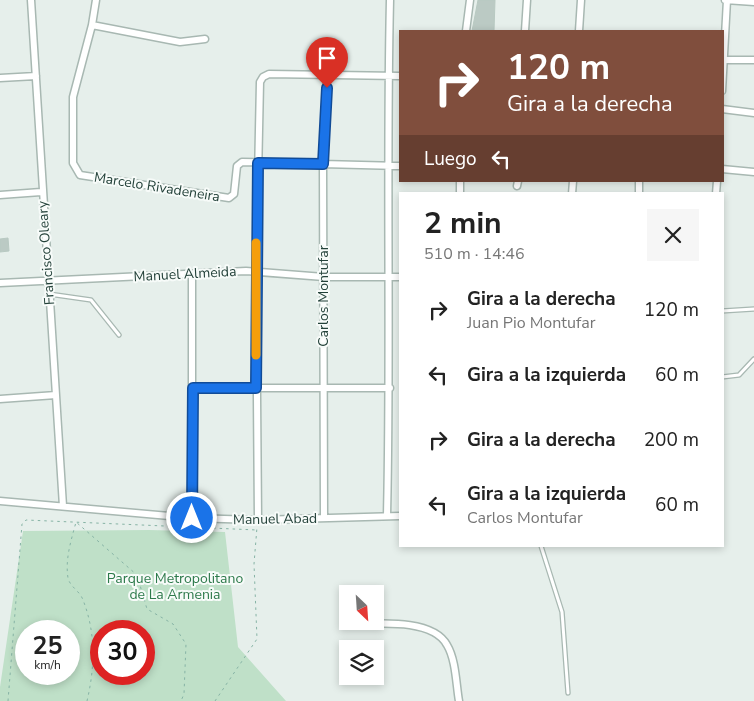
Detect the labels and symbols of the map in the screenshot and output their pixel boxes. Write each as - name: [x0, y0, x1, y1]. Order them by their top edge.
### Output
- pin: [306, 37, 348, 88]
- street label: Marcelo Rivadeneira: [93, 168, 221, 206]
- street label: Francisco Oleary: [33, 199, 59, 306]
- street label: Carlos Montufar: [314, 245, 333, 347]
- street label: Manuel Almeida: [133, 262, 237, 286]
- position arrow: [165, 491, 217, 543]
- street label: Manuel Abad: [233, 509, 317, 529]
- park label: Parque Metropolitano de La Armenia: [107, 569, 243, 604]
- north arrow: [339, 585, 384, 630]
- speed limit sign: 30: [90, 620, 155, 685]

